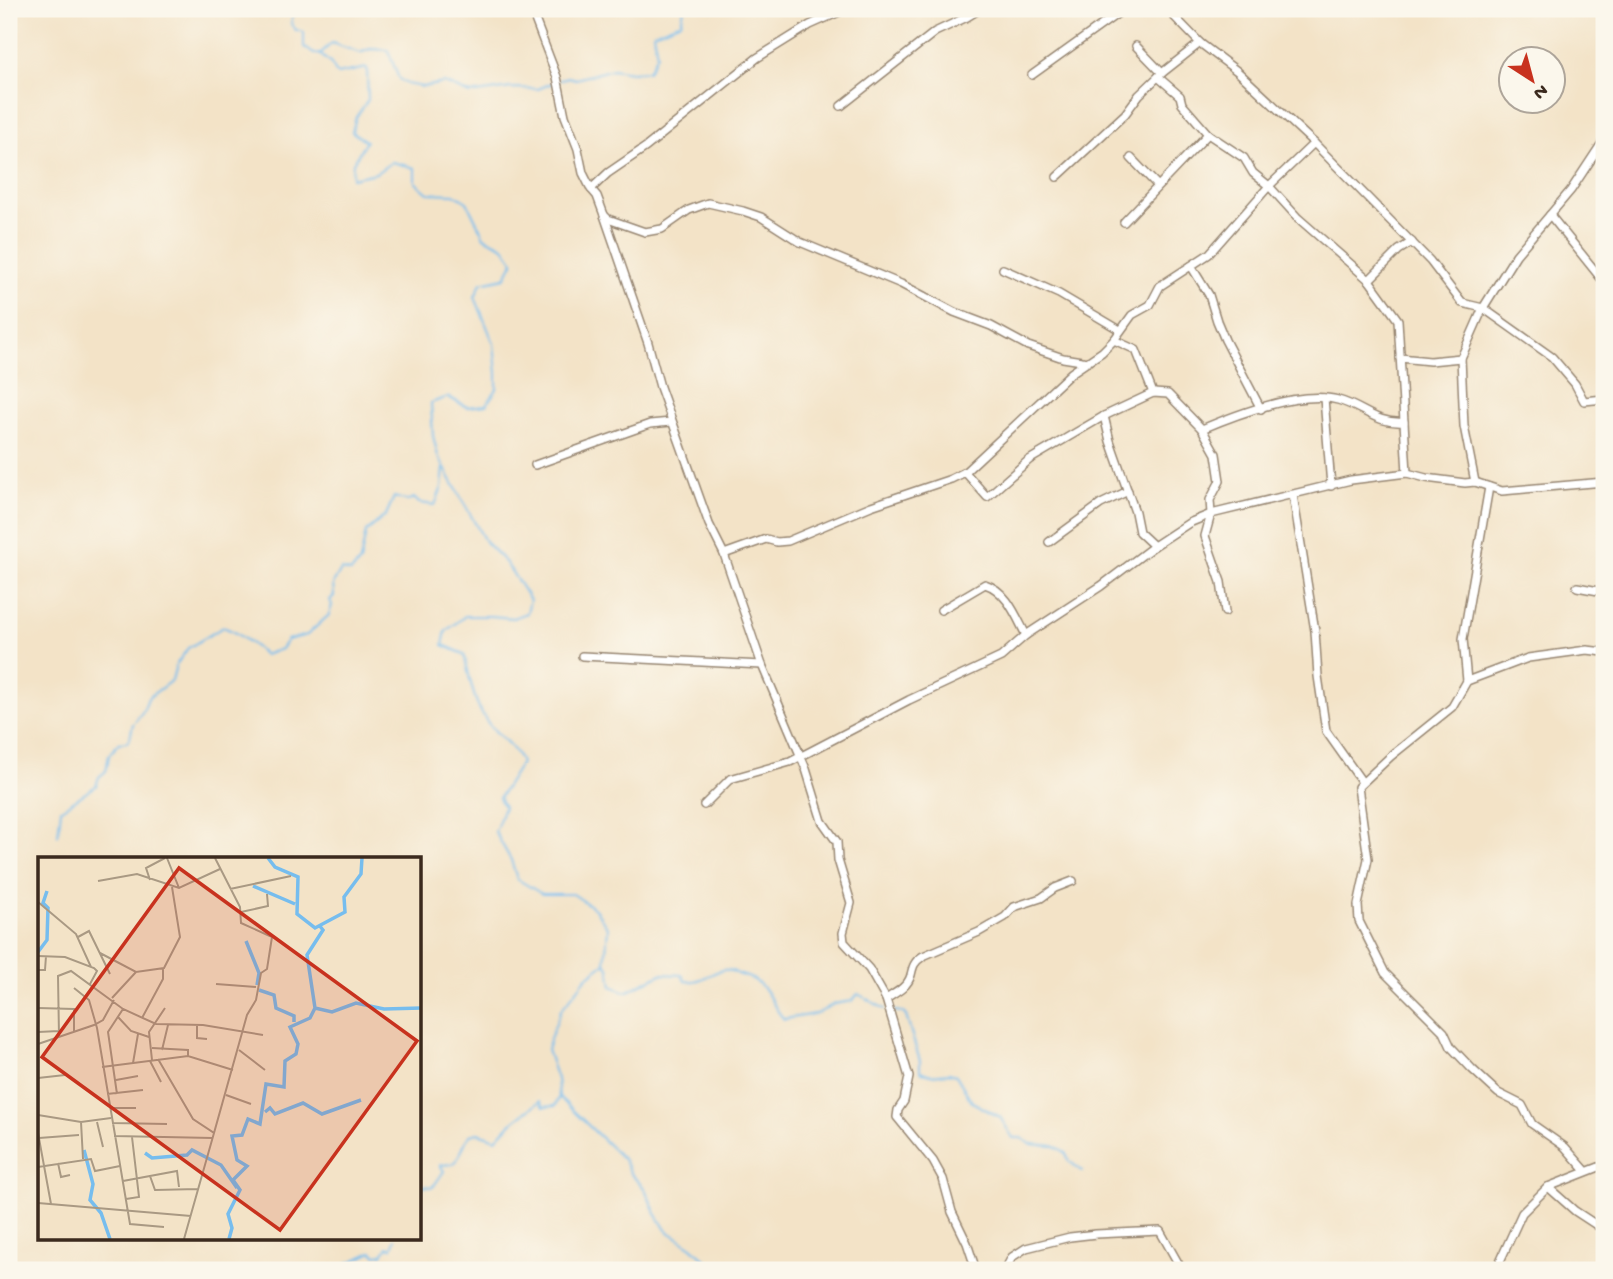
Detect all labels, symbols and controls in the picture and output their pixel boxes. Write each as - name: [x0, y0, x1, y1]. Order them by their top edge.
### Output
- north arrow: [1498, 46, 1568, 116]
- text: N: [1528, 78, 1552, 104]
- inset map: [38, 857, 422, 1240]

